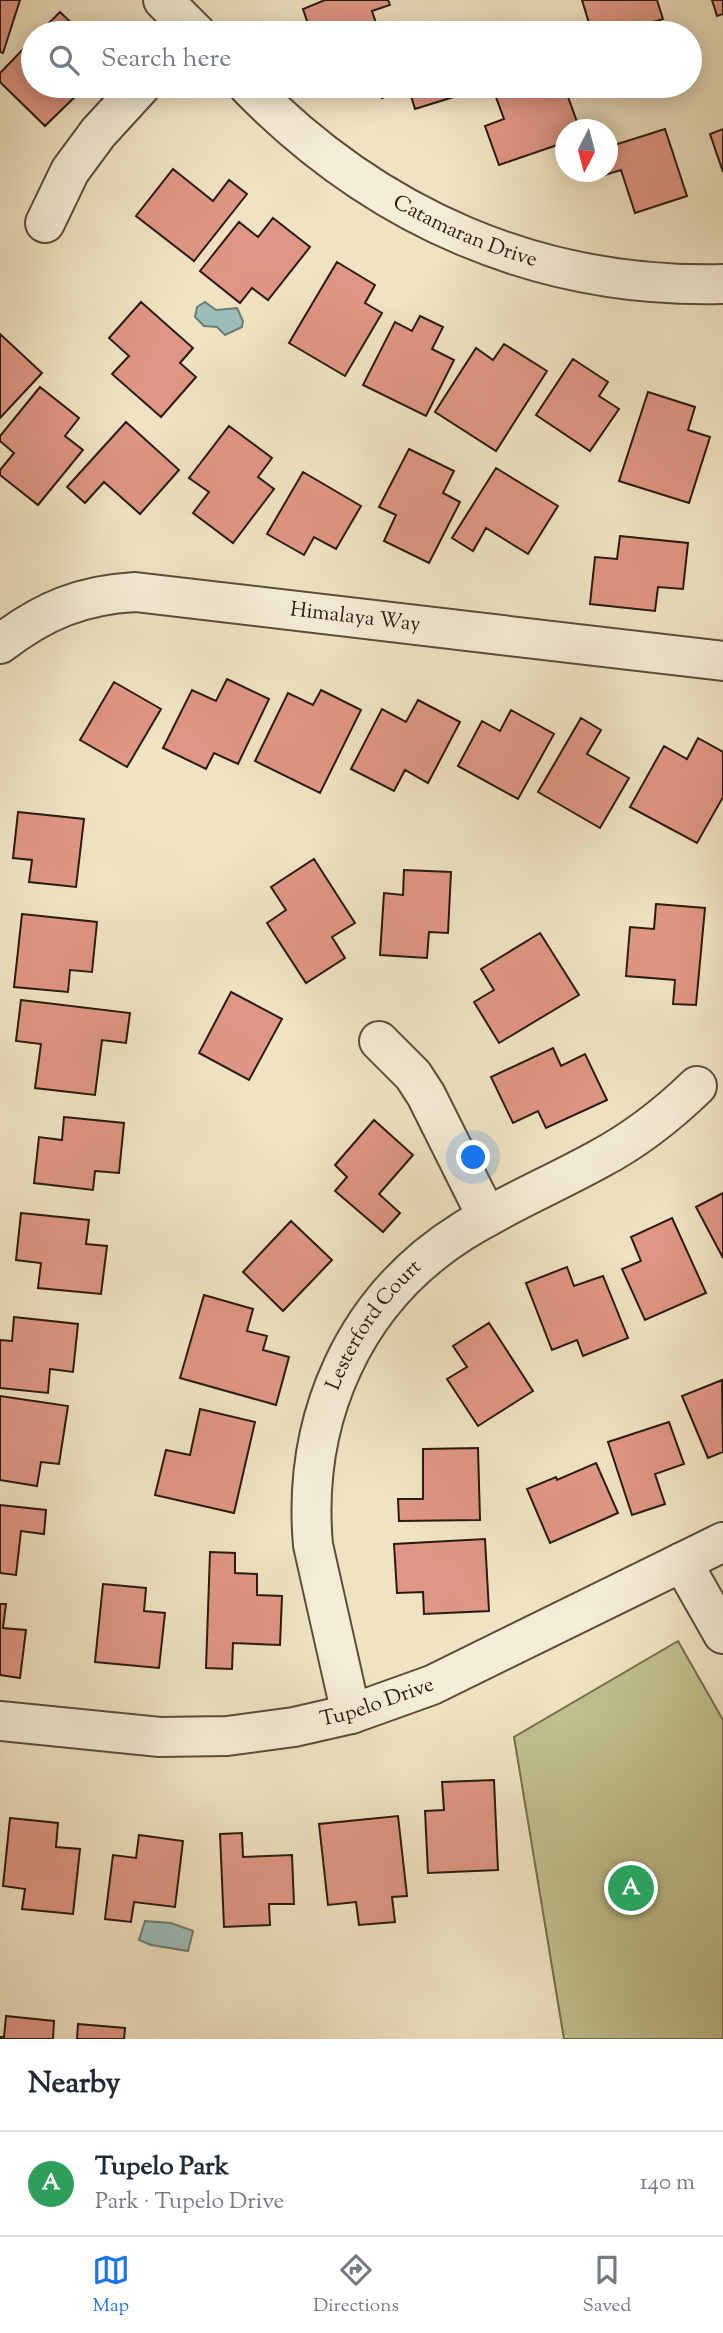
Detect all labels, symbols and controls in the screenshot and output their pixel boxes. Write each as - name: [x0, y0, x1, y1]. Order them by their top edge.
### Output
- search box: [21, 21, 702, 98]
- icon: search: [45, 41, 83, 79]
- text: Search here: [101, 41, 231, 78]
- north arrow: [555, 119, 618, 182]
- street label: Catamaran Drive: [387, 188, 541, 276]
- street label: Himalaya Way: [288, 595, 423, 640]
- your location: [456, 1140, 490, 1174]
- street label: Lesterford Court: [319, 1253, 429, 1395]
- street label: Tupelo Drive: [317, 1670, 438, 1736]
- pin: A: [608, 1862, 654, 1914]
- text: Nearby: [28, 2063, 120, 2106]
- text: Tupelo Park: [95, 2149, 229, 2186]
- text: A: [42, 2167, 60, 2200]
- text: 140 m: [640, 2167, 695, 2200]
- text: Park · Tupelo Drive: [95, 2186, 284, 2219]
- tab: Map: [92, 2251, 130, 2320]
- tab: Directions: [313, 2251, 399, 2320]
- tab: Saved: [582, 2251, 631, 2320]

